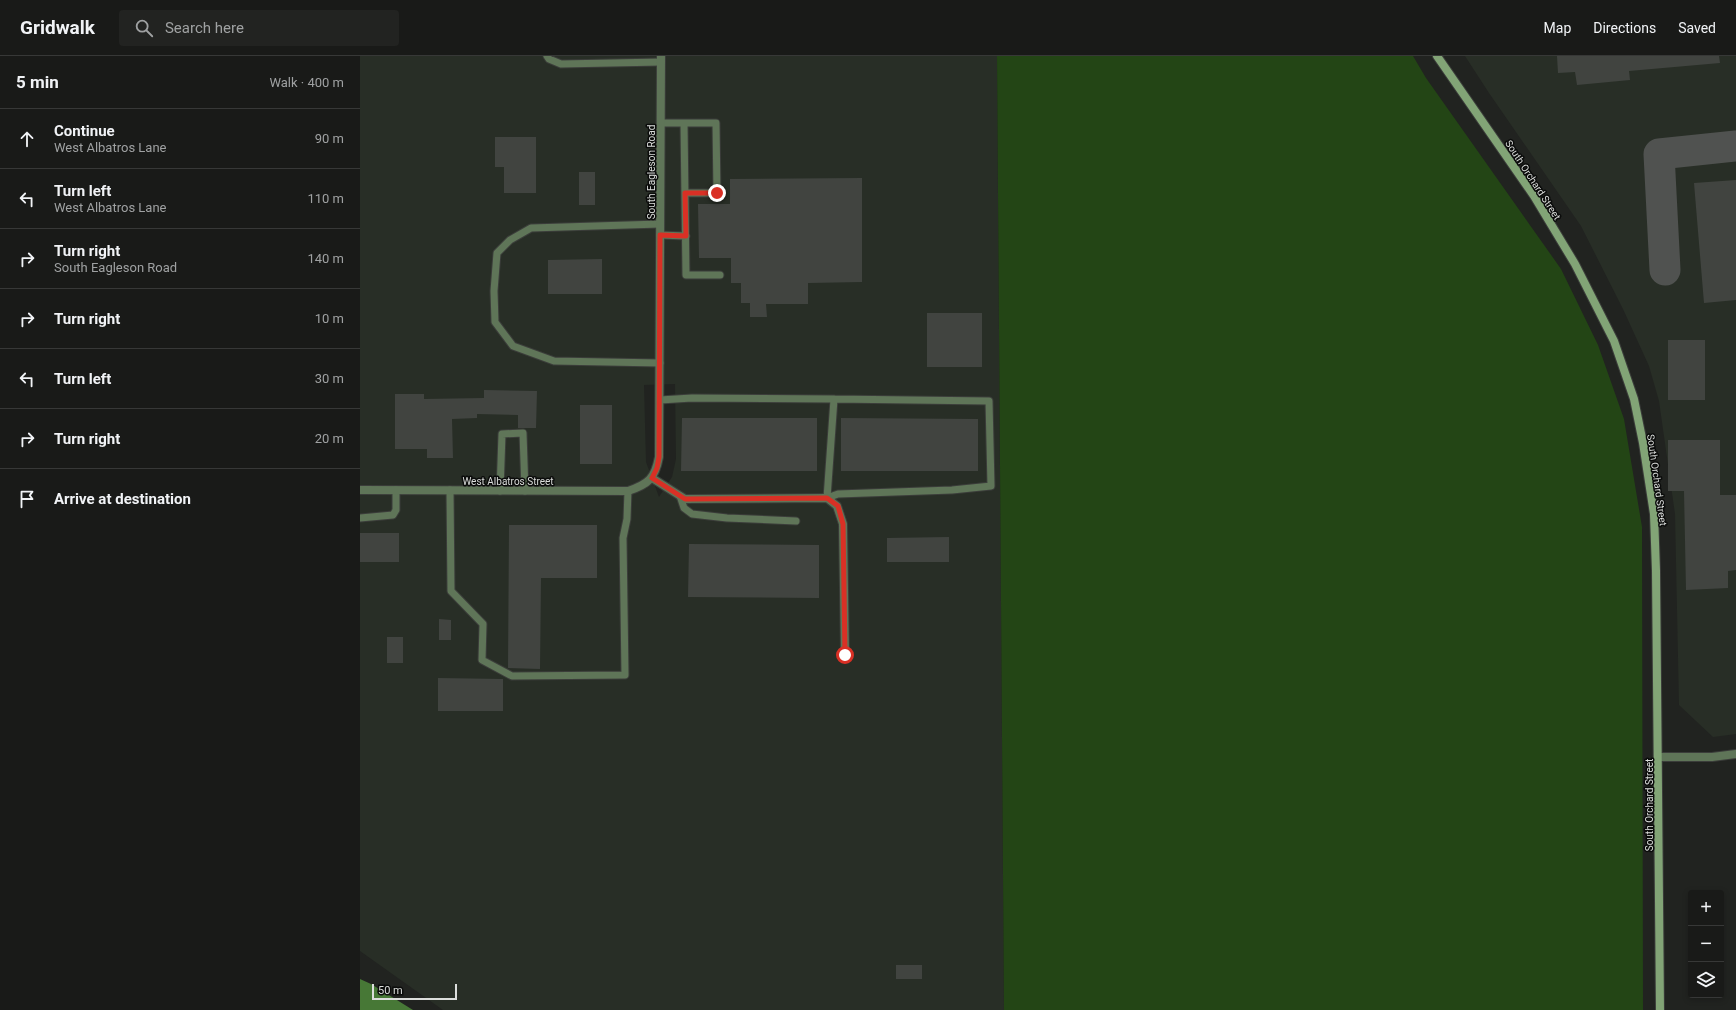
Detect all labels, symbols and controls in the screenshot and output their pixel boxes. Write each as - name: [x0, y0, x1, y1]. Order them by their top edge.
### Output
- search box: [119, 10, 399, 46]
- text: Gridwalk: [20, 16, 95, 39]
- icon: search: [133, 17, 155, 39]
- text: Search here: [165, 19, 244, 37]
- text: Map: [1544, 20, 1571, 36]
- text: Directions: [1593, 20, 1656, 36]
- text: Saved: [1678, 20, 1716, 36]
- text: 5 min: [16, 72, 59, 92]
- text: Walk · 400 m: [269, 75, 344, 90]
- text: Continue: [54, 122, 115, 140]
- street label: South Eagleson Road: [646, 125, 657, 219]
- icon: ahead: [16, 128, 38, 150]
- text: 90 m: [315, 131, 344, 146]
- street label: South Orchard Street: [1503, 138, 1563, 222]
- text: West Albatros Lane: [54, 140, 166, 155]
- text: Turn left: [54, 182, 111, 200]
- route end: [708, 184, 726, 202]
- icon: left: [16, 188, 38, 210]
- text: 110 m: [307, 191, 344, 206]
- text: West Albatros Lane: [54, 200, 166, 215]
- text: Turn right: [54, 242, 120, 260]
- icon: right: [16, 248, 38, 270]
- text: 140 m: [307, 251, 344, 266]
- text: South Eagleson Road: [54, 260, 177, 275]
- icon: right: [16, 308, 38, 330]
- text: Turn right: [54, 310, 120, 328]
- text: 10 m: [315, 311, 344, 326]
- icon: left: [16, 368, 38, 390]
- text: Turn left: [54, 370, 111, 388]
- text: 30 m: [315, 371, 344, 386]
- icon: right: [16, 428, 38, 450]
- text: Turn right: [54, 430, 120, 448]
- text: 20 m: [315, 431, 344, 446]
- street label: South Orchard Street: [1645, 433, 1669, 527]
- street label: West Albatros Street: [462, 476, 554, 487]
- icon: arrive: [16, 488, 38, 510]
- text: Arrive at destination: [54, 490, 191, 508]
- route start: [836, 646, 854, 664]
- street label: South Orchard Street: [1644, 759, 1655, 851]
- map controls: [1688, 890, 1724, 998]
- button: +: [1688, 890, 1724, 926]
- button: −: [1688, 926, 1724, 962]
- button: layers: [1688, 962, 1724, 998]
- scale bar: [372, 982, 457, 1001]
- text: 50 m: [378, 984, 403, 997]

